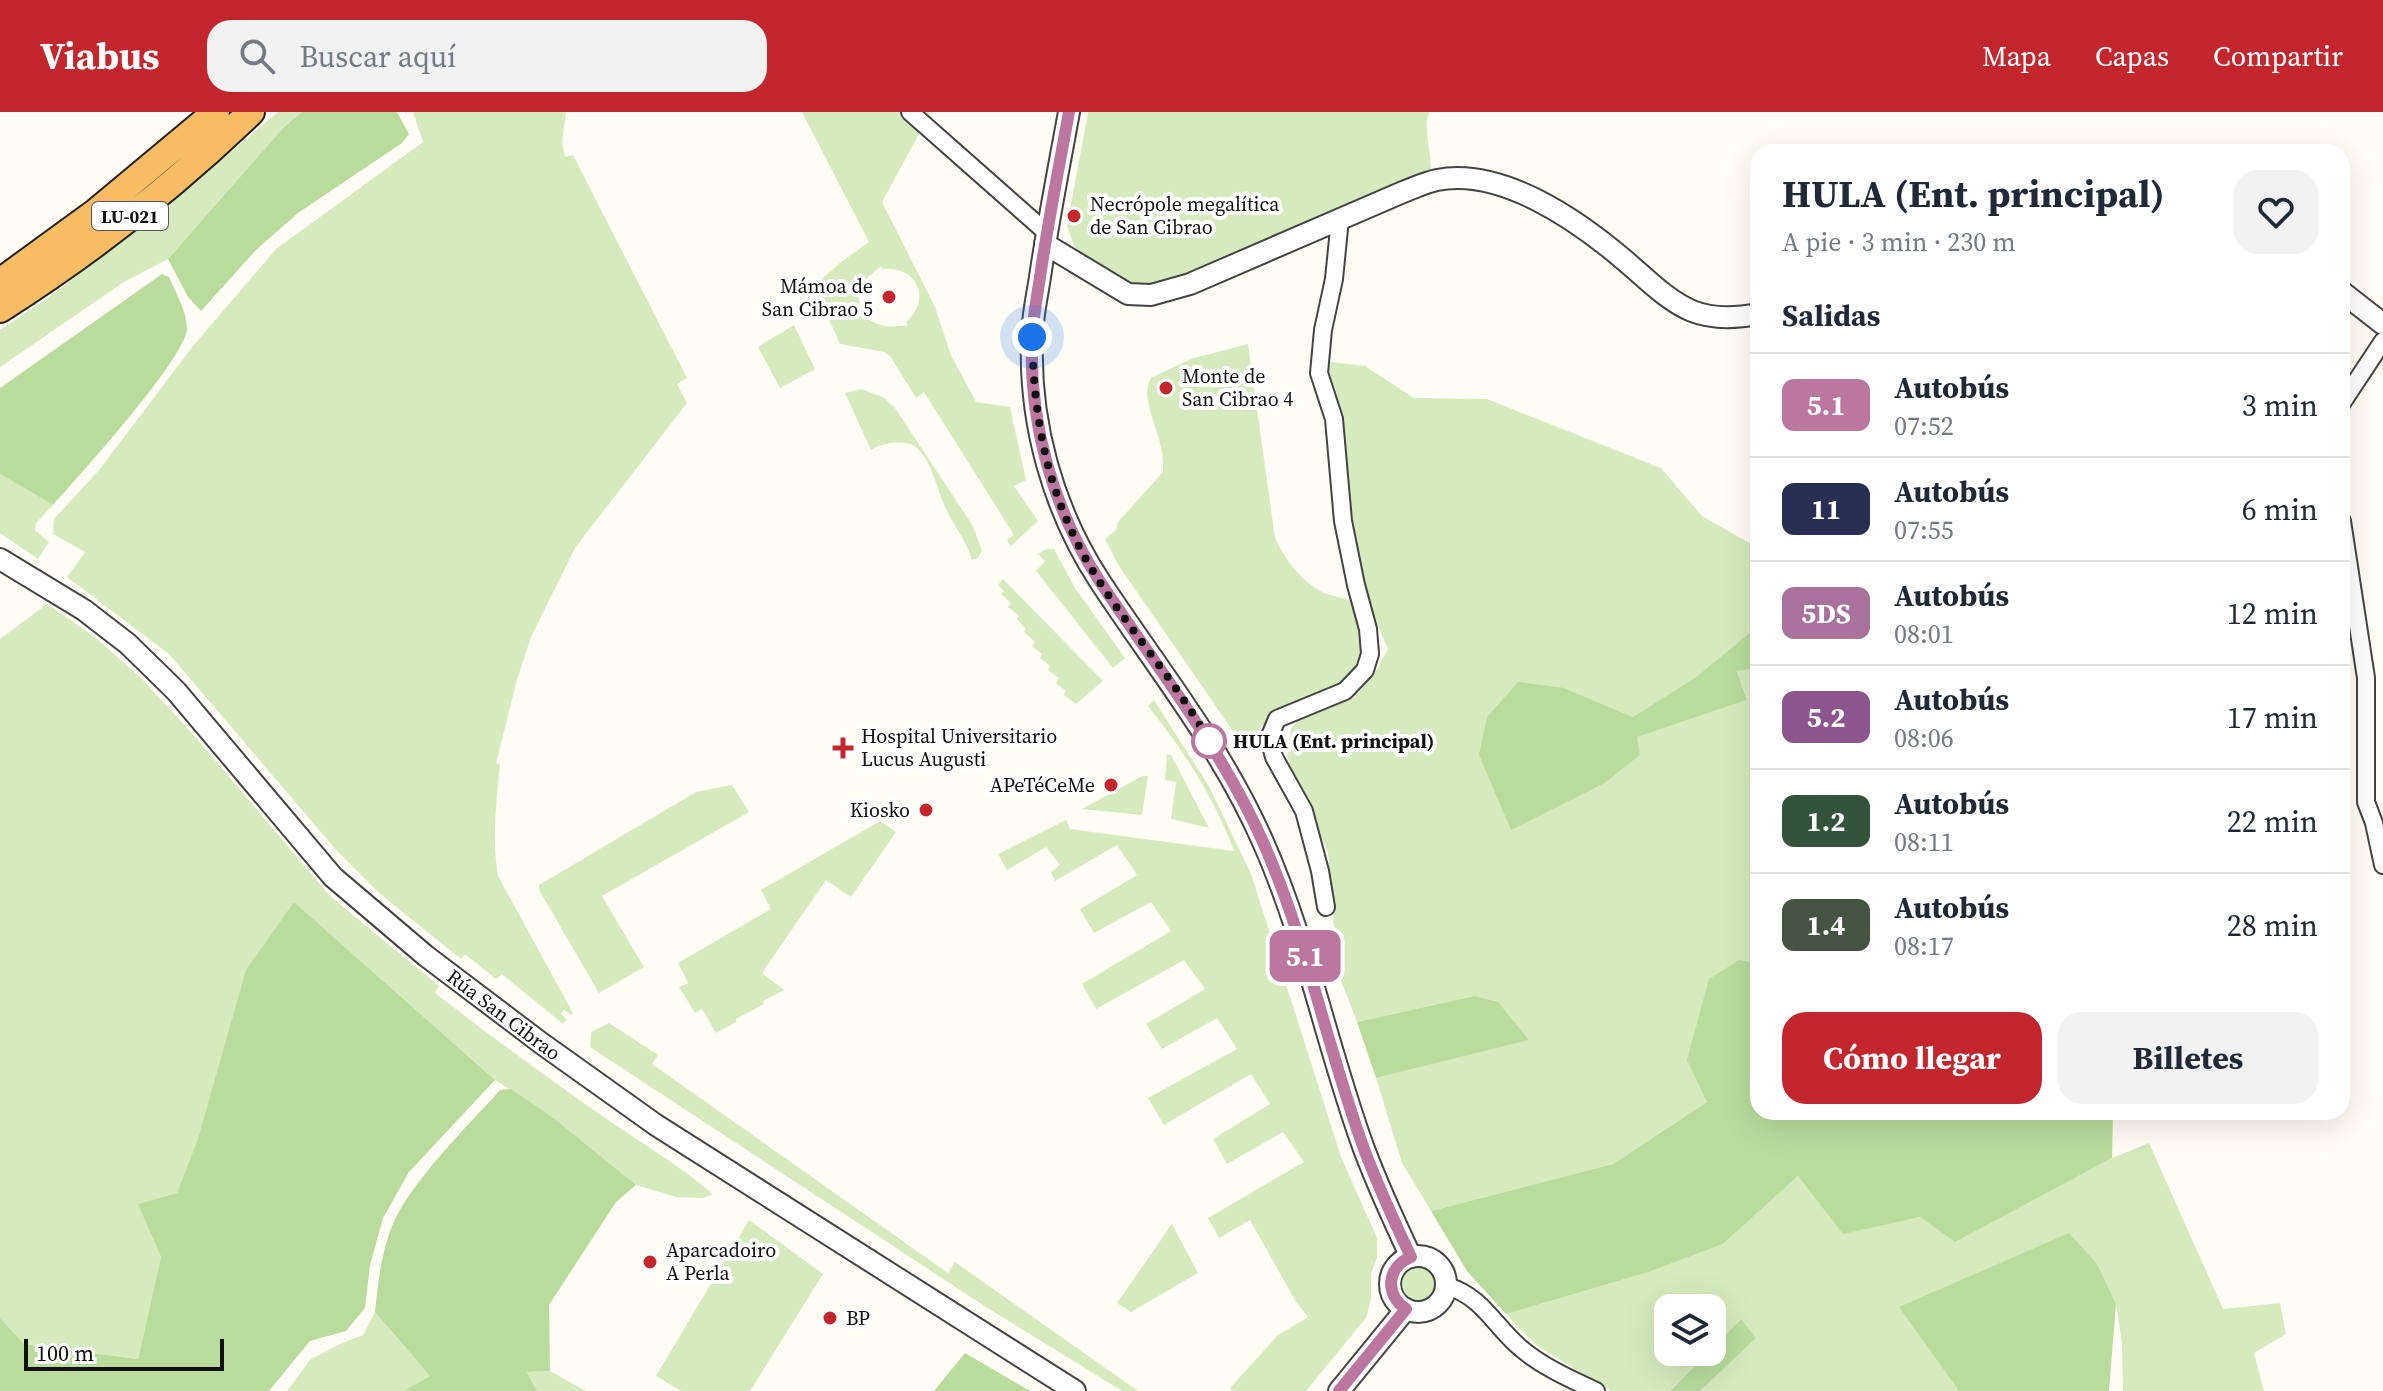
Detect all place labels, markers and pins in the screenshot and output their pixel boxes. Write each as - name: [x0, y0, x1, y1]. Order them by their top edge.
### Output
- place label: Necrópole megalítica de San Cibrao: [1090, 190, 1280, 241]
- marker: Necrópole megalítica de San Cibrao: [1065, 207, 1083, 225]
- place label: Mámoa de San Cibrao 5: [762, 272, 873, 323]
- marker: Mámoa de San Cibrao 5: [880, 288, 898, 306]
- place label: Monte de San Cibrao 4: [1182, 362, 1293, 413]
- marker: Monte de San Cibrao 4: [1157, 379, 1175, 397]
- place label: Hospital Universitario Lucus Augusti: [861, 722, 1057, 773]
- marker: HULA (Ent. principal): [1192, 724, 1226, 758]
- place label: HULA (Ent. principal): [1233, 727, 1434, 755]
- marker: Hospital Universitario Lucus Augusti: [832, 737, 854, 759]
- place label: APeTéCeMe: [990, 771, 1095, 799]
- marker: APeTéCeMe: [1102, 776, 1120, 794]
- place label: Kiosko: [850, 796, 910, 824]
- marker: Kiosko: [917, 801, 935, 819]
- place label: Aparcadoiro A Perla: [666, 1236, 776, 1287]
- marker: Aparcadoiro A Perla: [641, 1253, 659, 1271]
- place label: BP: [846, 1304, 870, 1332]
- marker: BP: [821, 1309, 839, 1327]

